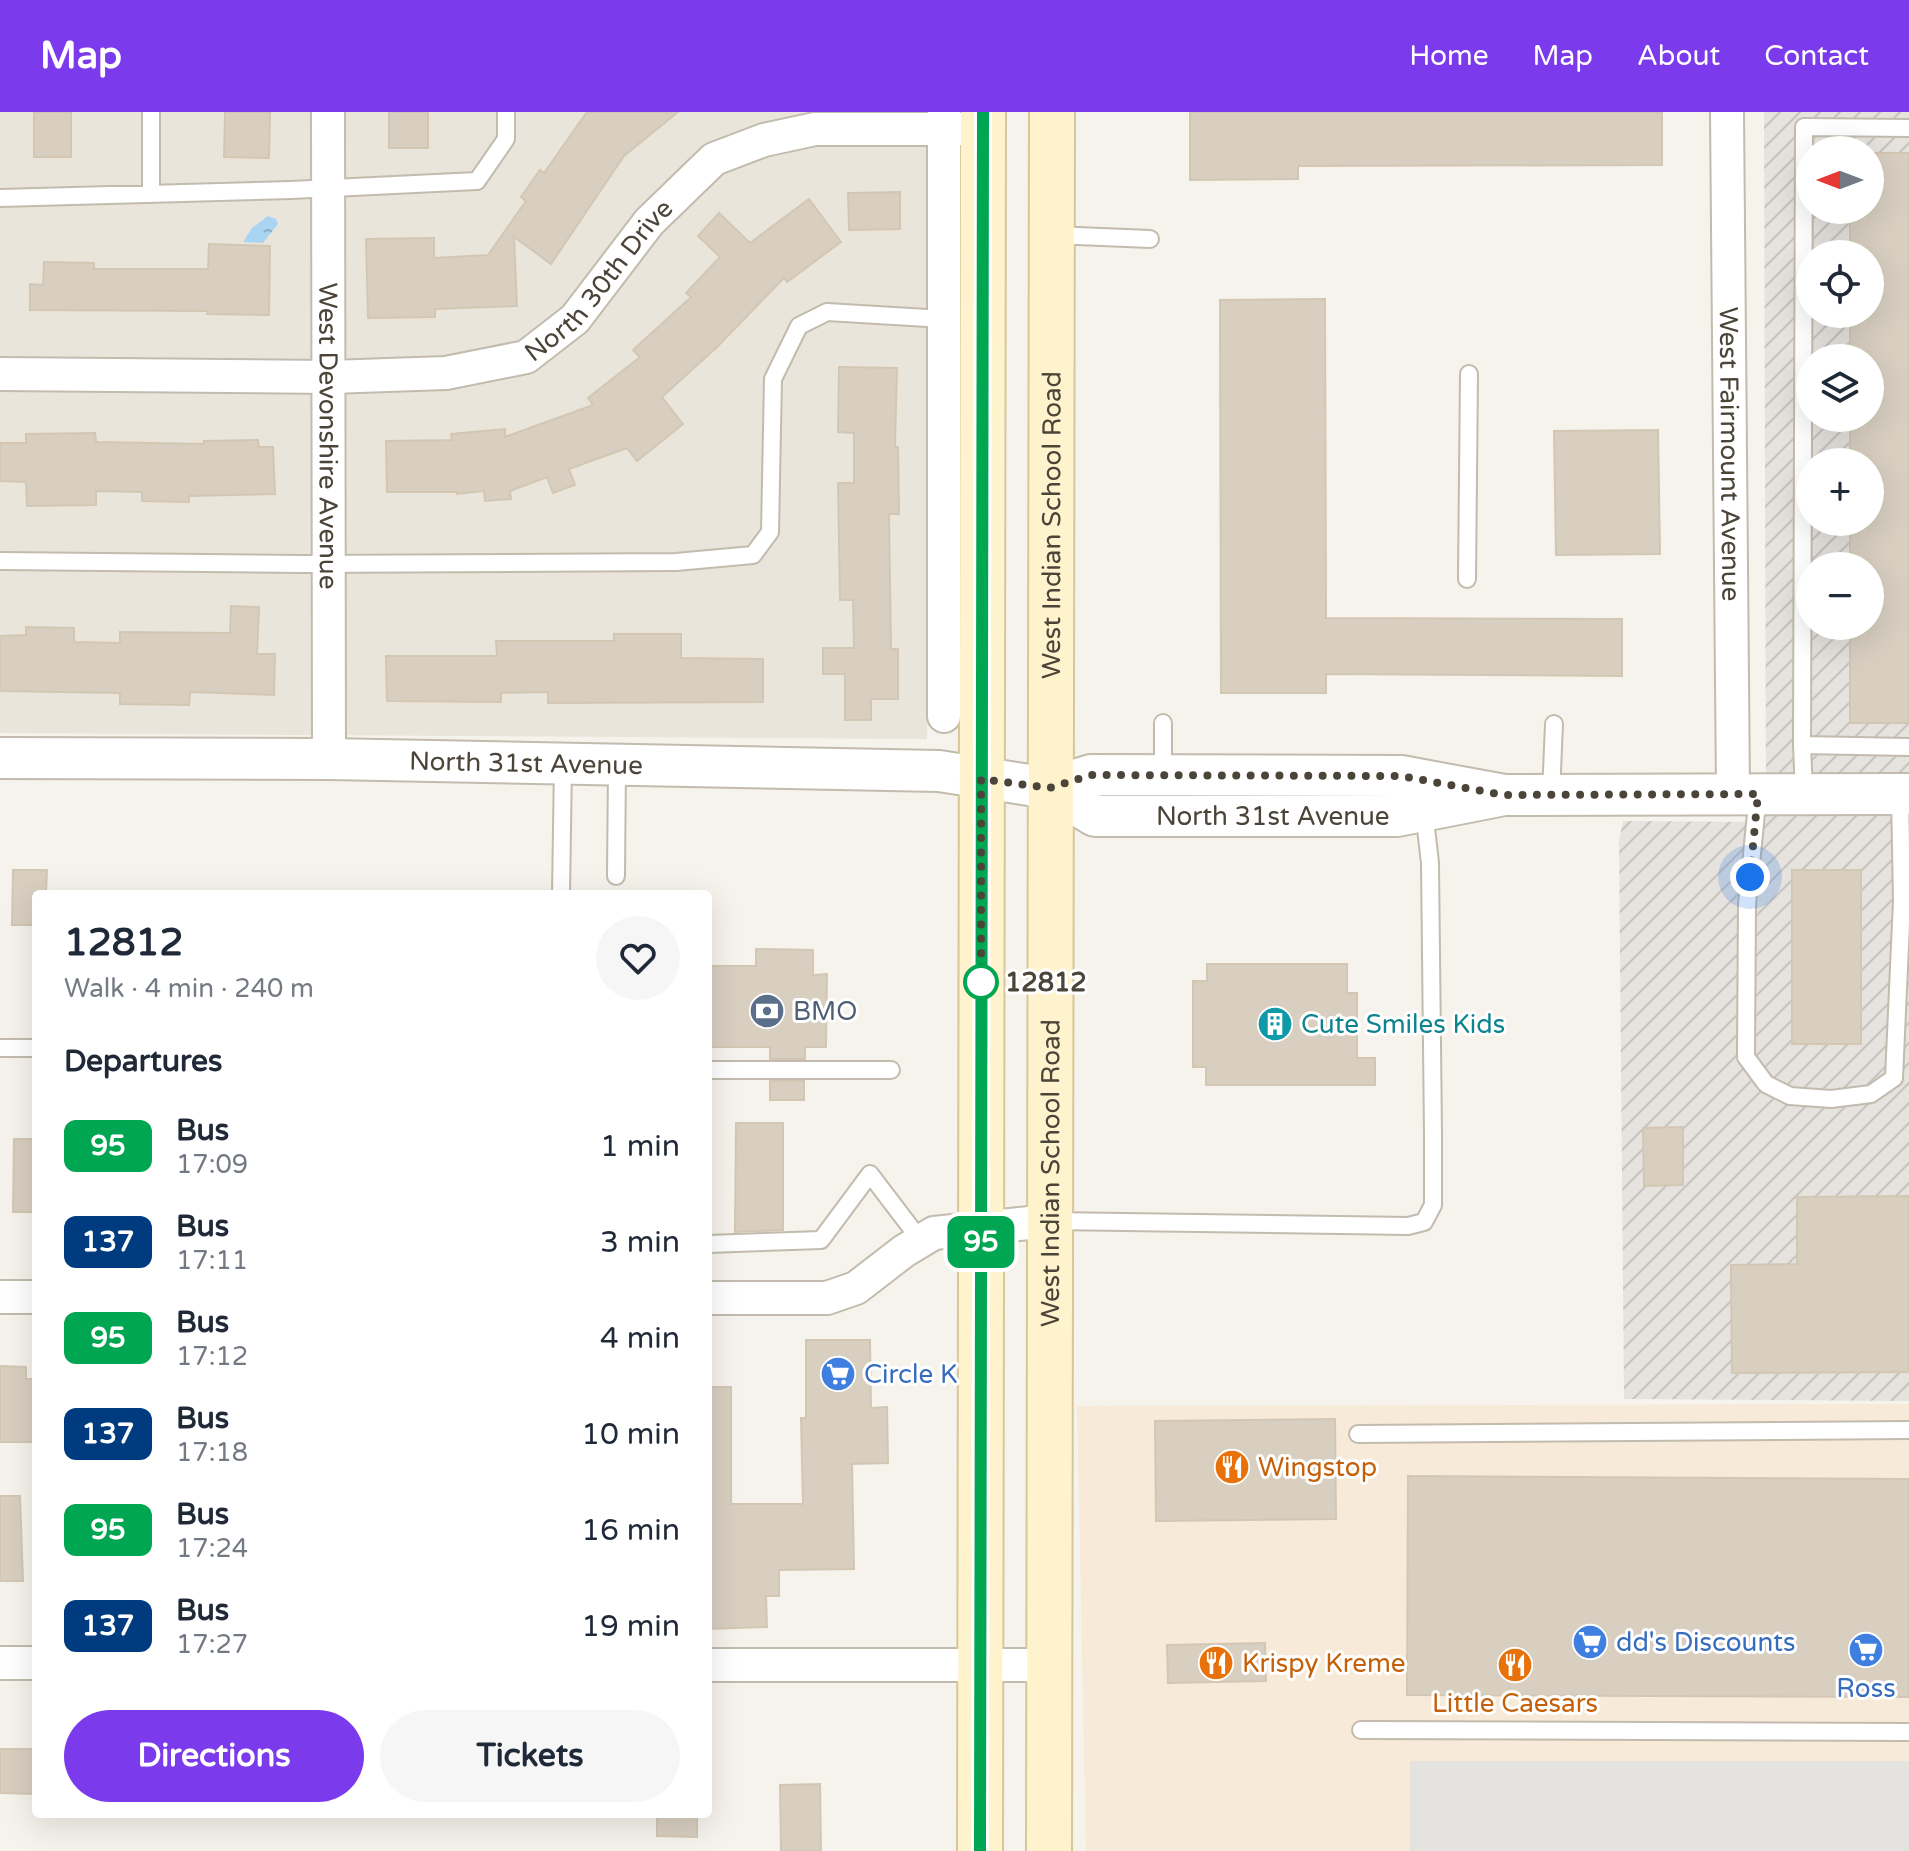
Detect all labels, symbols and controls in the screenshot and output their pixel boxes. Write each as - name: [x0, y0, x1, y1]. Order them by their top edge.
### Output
- text: Map: [40, 33, 122, 79]
- text: Home: [1409, 39, 1489, 73]
- text: Map: [1533, 39, 1593, 73]
- text: About: [1637, 39, 1720, 73]
- text: Contact: [1764, 39, 1869, 73]
- north arrow: [1796, 136, 1884, 224]
- map controls: [1796, 136, 1884, 640]
- street label: North 30th Drive: [518, 193, 679, 368]
- button: locate: [1796, 240, 1884, 328]
- street label: West Devonshire Avenue: [313, 283, 344, 589]
- street label: West Fairmount Avenue: [1713, 306, 1747, 601]
- button: layers: [1796, 344, 1884, 432]
- street label: West Indian School Road: [1036, 371, 1067, 679]
- button: +: [1796, 448, 1884, 536]
- button: −: [1796, 552, 1884, 640]
- street label: North 31st Avenue: [409, 745, 643, 781]
- street label: North 31st Avenue: [1156, 801, 1390, 832]
- your location: [1730, 857, 1770, 897]
- button: heart: [596, 916, 680, 1000]
- text: 12812: [64, 920, 183, 966]
- marker: 12812: [964, 965, 998, 999]
- place label: 12812: [1005, 967, 1087, 998]
- text: Walk · 4 min · 240 m: [64, 973, 314, 1004]
- bank icon: BMO: [748, 992, 786, 1030]
- place label: BMO: [793, 996, 857, 1027]
- building icon: Cute Smiles Kids: [1256, 1005, 1294, 1043]
- place label: Cute Smiles Kids: [1301, 1009, 1505, 1040]
- street label: West Indian School Road: [1034, 1019, 1066, 1327]
- text: Departures: [64, 1043, 222, 1080]
- text: Bus: [176, 1112, 229, 1149]
- text: 1 min: [600, 1128, 680, 1165]
- text: 95: [90, 1129, 126, 1163]
- text: 17:09: [176, 1149, 248, 1180]
- text: Bus: [176, 1208, 229, 1245]
- line badge: 95: [945, 1216, 1017, 1268]
- text: 3 min: [600, 1224, 680, 1261]
- text: 137: [82, 1225, 134, 1259]
- text: 95: [963, 1225, 999, 1259]
- text: 17:11: [176, 1245, 248, 1276]
- text: Bus: [176, 1304, 229, 1341]
- text: 4 min: [600, 1320, 680, 1357]
- text: 95: [90, 1321, 126, 1355]
- text: 17:12: [176, 1341, 248, 1372]
- supermarket icon: Circle K: [819, 1355, 857, 1393]
- place label: Circle K: [864, 1359, 957, 1390]
- text: Bus: [176, 1400, 229, 1437]
- text: 10 min: [581, 1416, 680, 1453]
- text: 137: [82, 1417, 134, 1451]
- text: 17:18: [176, 1437, 248, 1468]
- restaurant icon: Wingstop: [1213, 1448, 1251, 1486]
- place label: Wingstop: [1258, 1452, 1377, 1483]
- text: Bus: [176, 1496, 229, 1533]
- text: 16 min: [581, 1512, 680, 1549]
- text: 95: [90, 1513, 126, 1547]
- text: 17:24: [176, 1533, 248, 1564]
- text: Bus: [176, 1592, 229, 1629]
- text: 19 min: [581, 1608, 680, 1645]
- text: 137: [82, 1609, 134, 1643]
- supermarket icon: dd's Discounts: [1571, 1623, 1609, 1661]
- place label: dd's Discounts: [1616, 1627, 1795, 1658]
- text: 17:27: [176, 1629, 248, 1660]
- supermarket icon: Ross: [1847, 1631, 1885, 1669]
- restaurant icon: Krispy Kreme: [1197, 1644, 1235, 1682]
- restaurant icon: Little Caesars: [1496, 1646, 1534, 1684]
- place label: Krispy Kreme: [1242, 1648, 1406, 1679]
- place label: Ross: [1836, 1673, 1896, 1704]
- place label: Little Caesars: [1432, 1688, 1598, 1719]
- button: Directions: [64, 1710, 364, 1802]
- button: Tickets: [380, 1710, 680, 1802]

